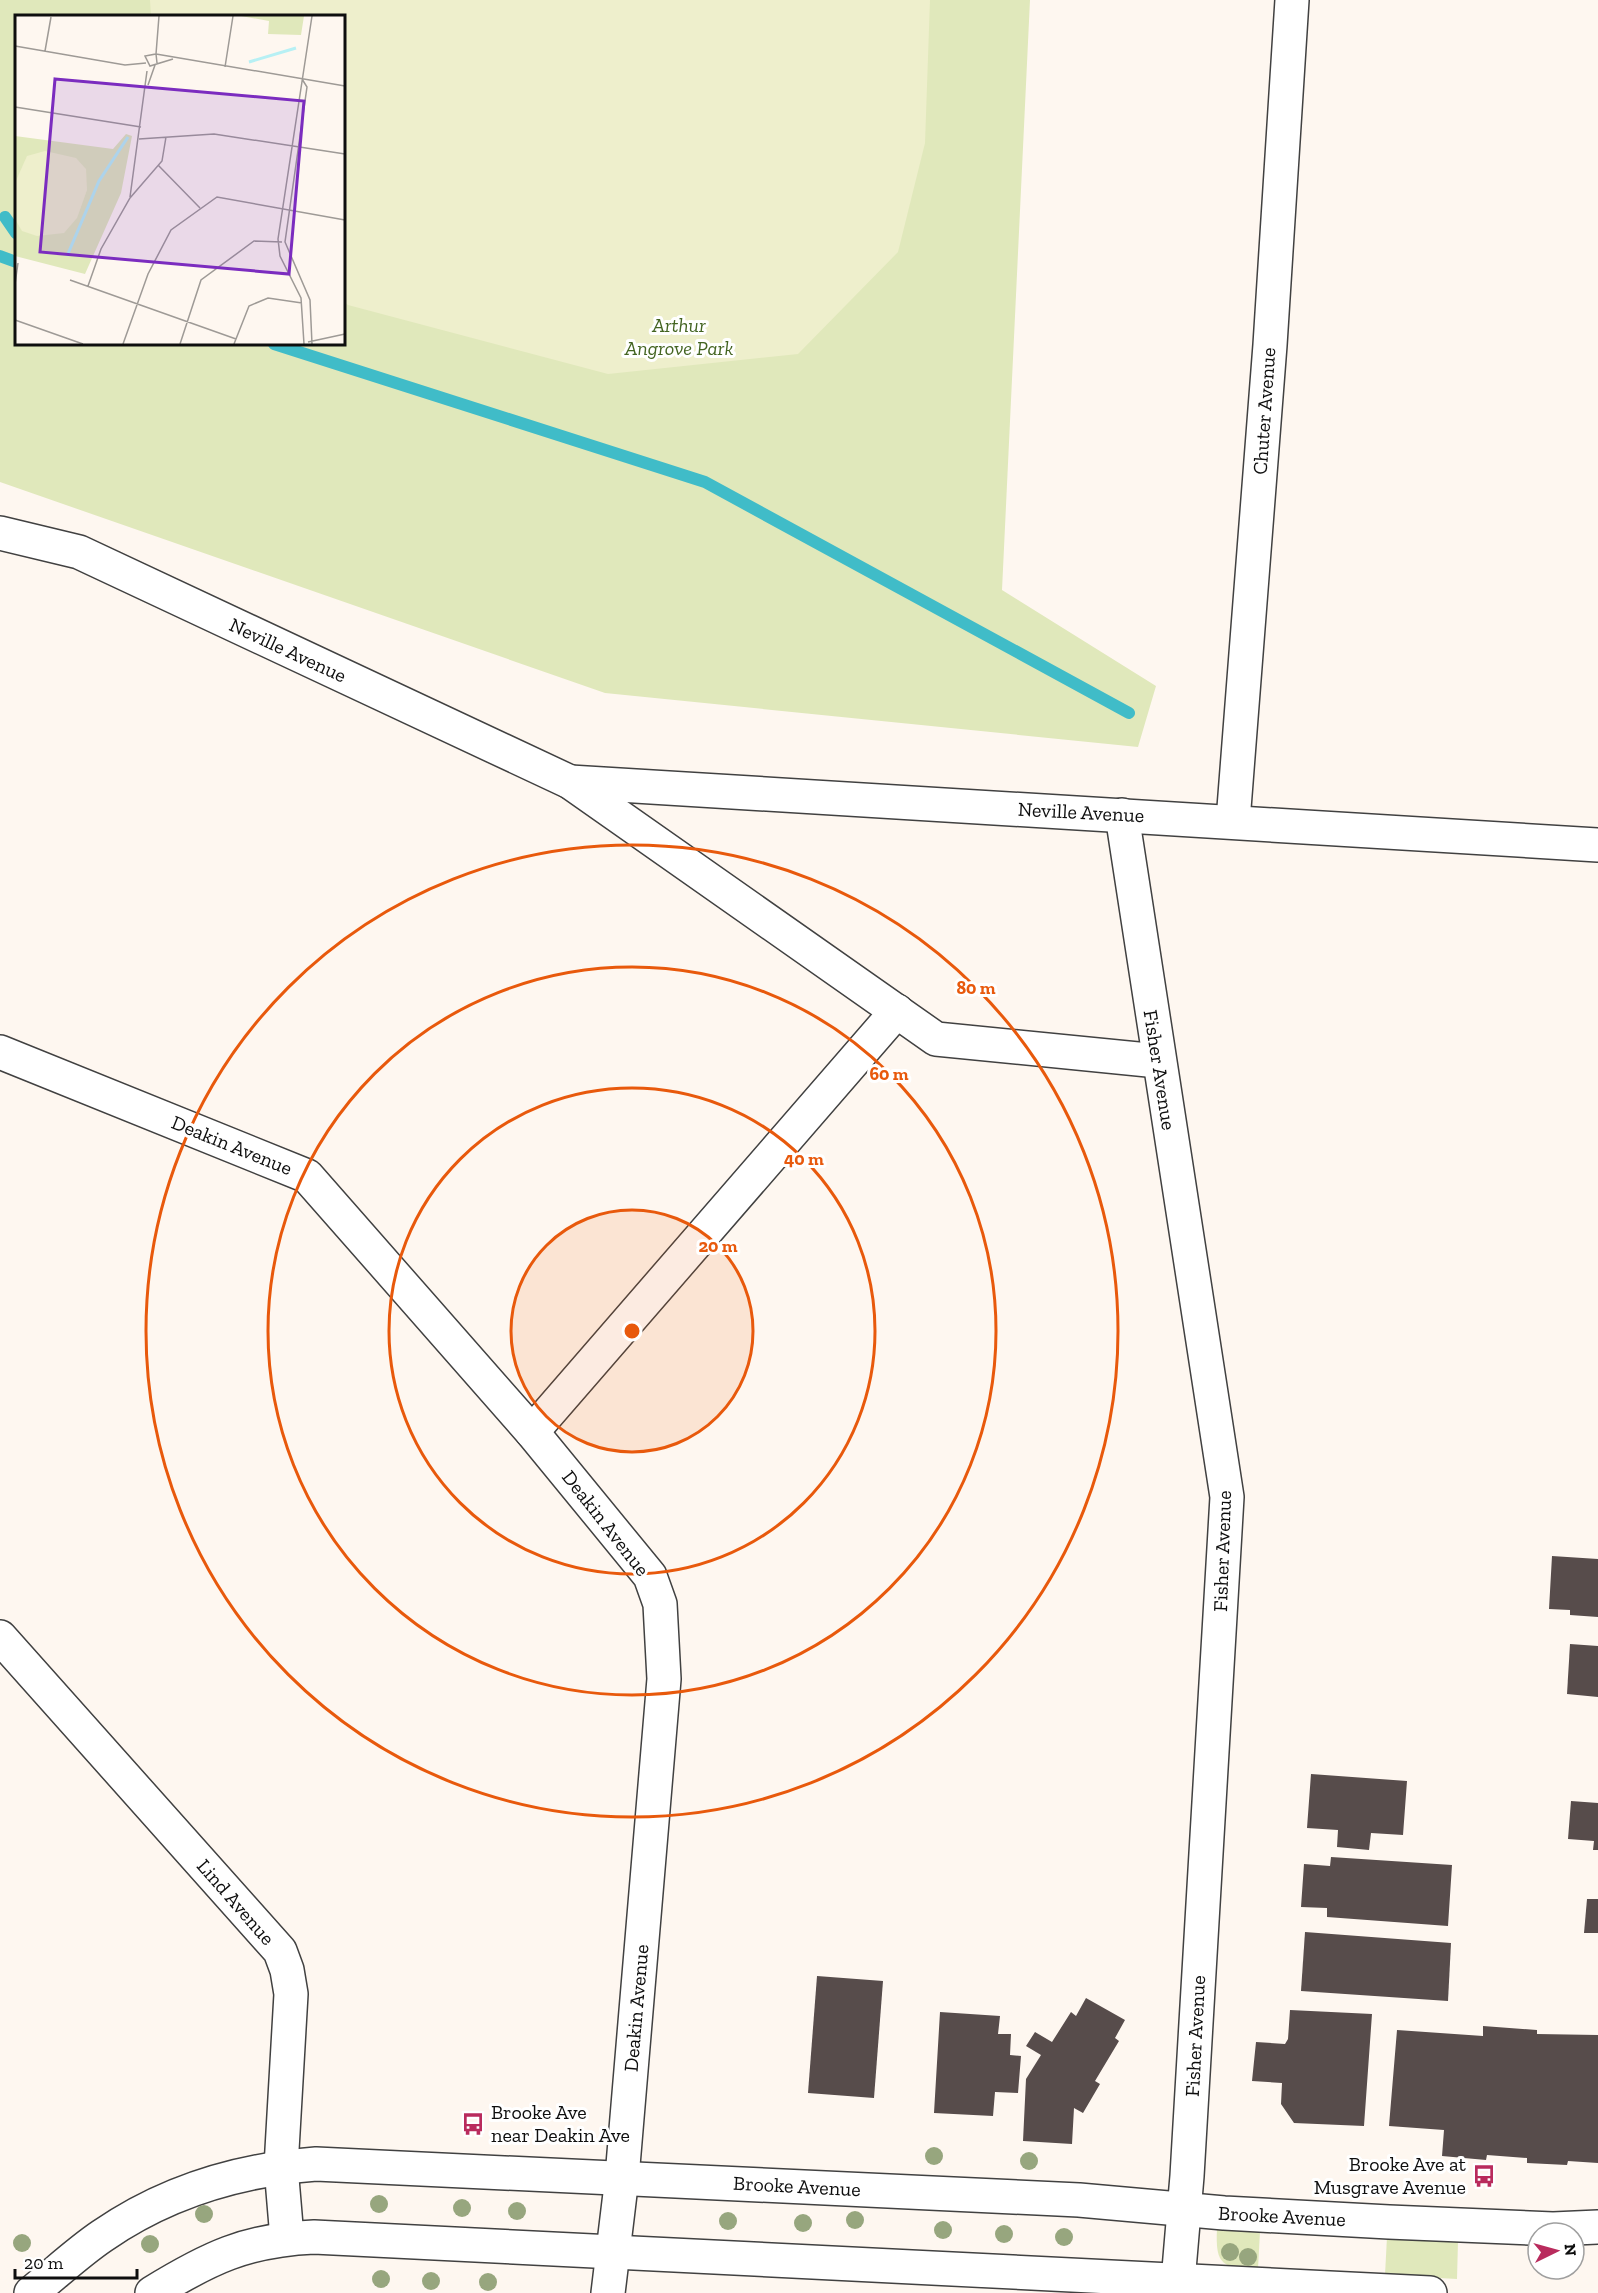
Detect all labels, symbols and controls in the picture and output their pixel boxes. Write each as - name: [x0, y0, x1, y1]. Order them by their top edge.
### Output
- inset map: [15, 15, 345, 345]
- park label: Arthur Angrove Park: [624, 313, 733, 360]
- street label: Chuter Avenue: [1248, 347, 1280, 475]
- street label: Neville Avenue: [226, 612, 350, 688]
- street label: Neville Avenue: [1017, 797, 1145, 827]
- text: 80 m: [956, 977, 996, 999]
- street label: Fisher Avenue: [1139, 1008, 1181, 1132]
- text: 60 m: [869, 1063, 909, 1085]
- street label: Deakin Avenue: [168, 1110, 296, 1180]
- text: 40 m: [784, 1148, 824, 1170]
- text: 20 m: [698, 1235, 738, 1257]
- centre of rings: [622, 1321, 642, 1341]
- street label: Deakin Avenue: [557, 1465, 655, 1581]
- street label: Fisher Avenue: [1208, 1490, 1236, 1612]
- street label: Lind Avenue: [192, 1854, 280, 1950]
- street label: Deakin Avenue: [618, 1943, 654, 2073]
- street label: Fisher Avenue: [1180, 1975, 1210, 2097]
- place label: Brooke Ave near Deakin Ave: [491, 2100, 630, 2147]
- bus stop icon: Brooke Ave near Deakin Ave: [460, 2111, 486, 2137]
- place label: Brooke Ave at Musgrave Avenue: [1314, 2152, 1467, 2199]
- bus stop icon: Brooke Ave at Musgrave Avenue: [1471, 2163, 1497, 2189]
- street label: Brooke Avenue: [733, 2171, 861, 2201]
- street label: Brooke Avenue: [1218, 2201, 1346, 2231]
- north arrow: [1526, 2221, 1586, 2281]
- scale bar: [15, 2242, 136, 2280]
- text: N: [1560, 2243, 1580, 2257]
- text: 20 m: [24, 2252, 64, 2274]

